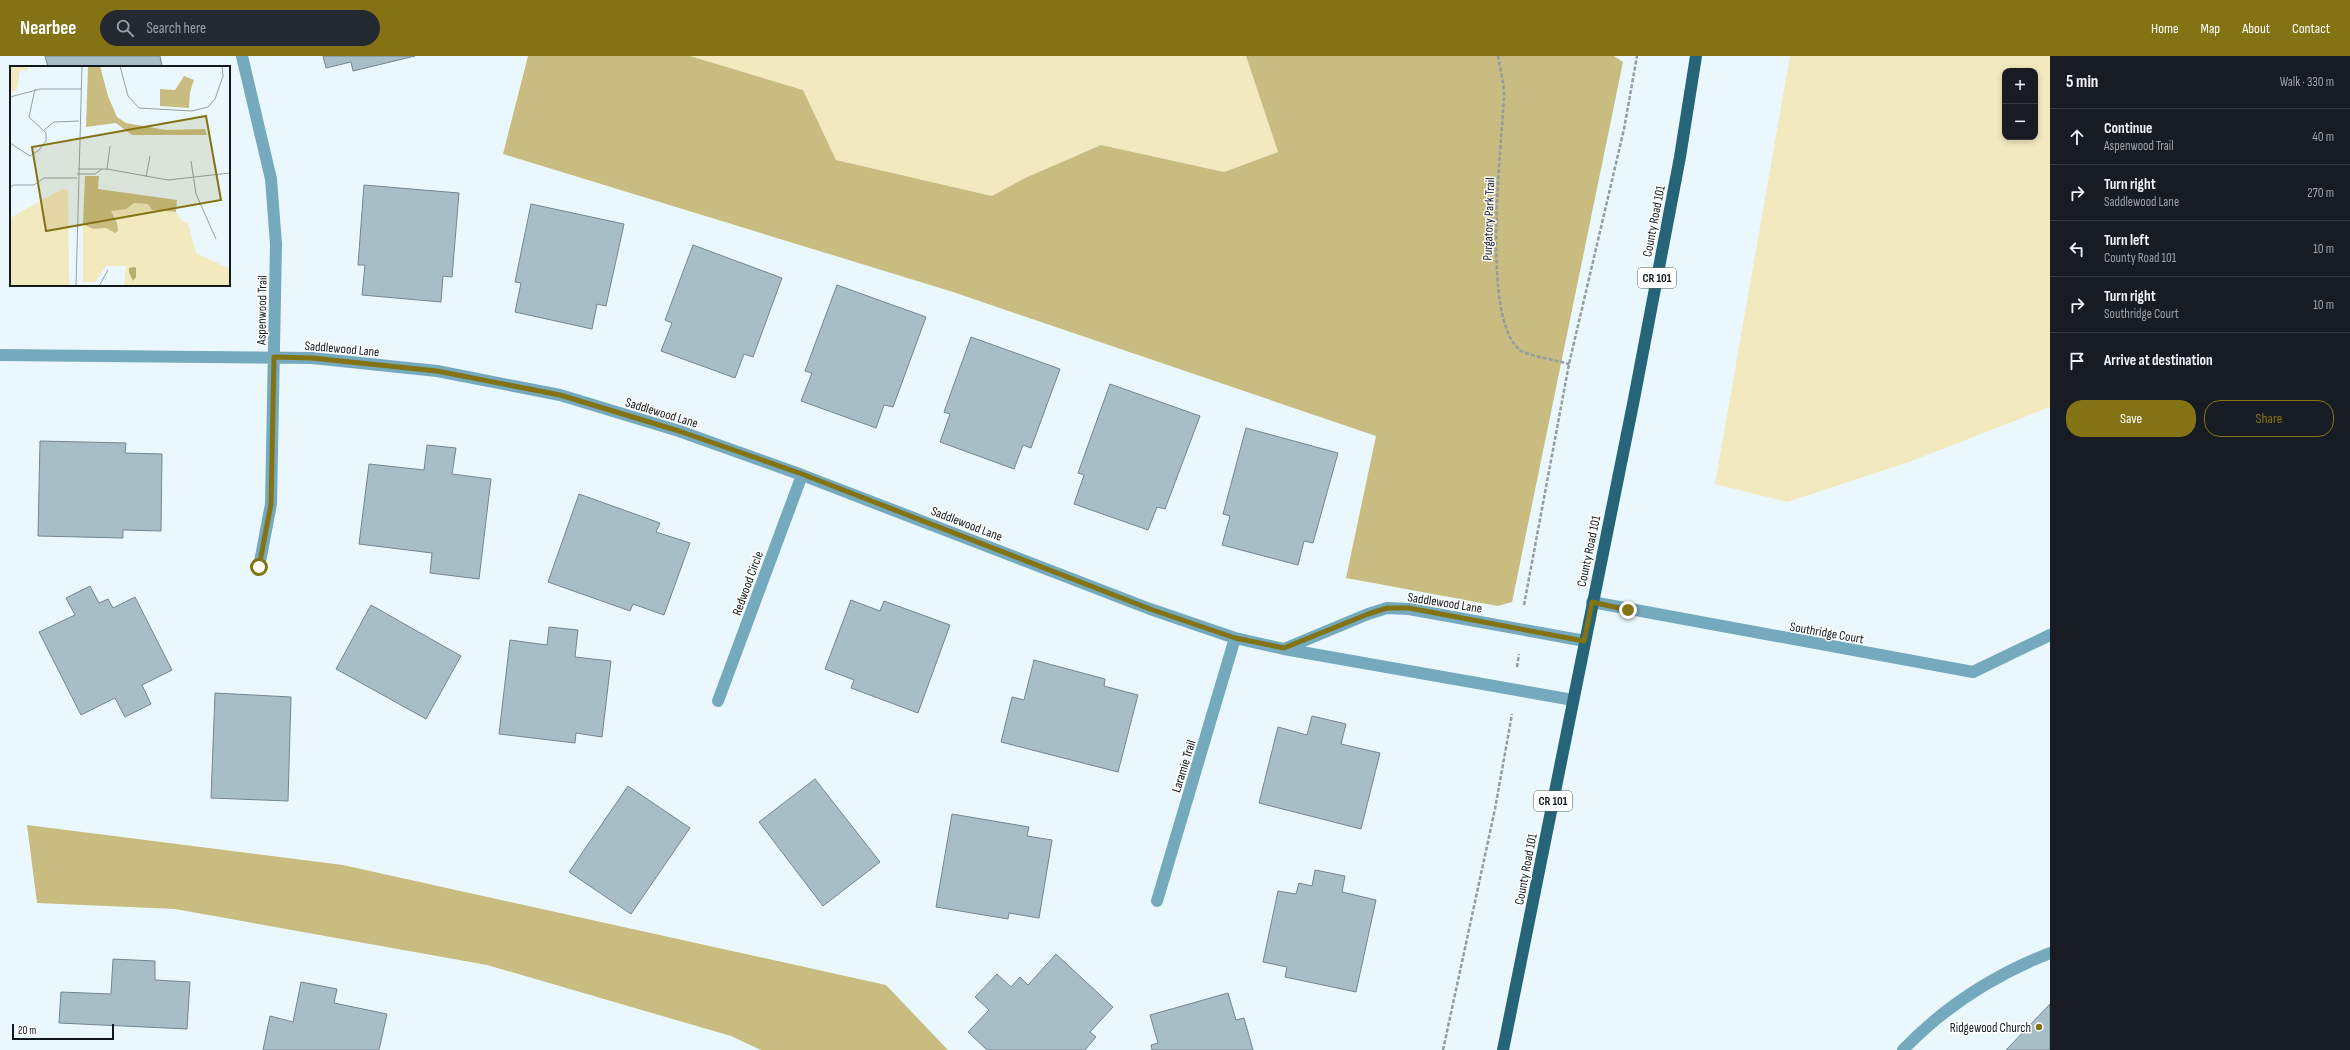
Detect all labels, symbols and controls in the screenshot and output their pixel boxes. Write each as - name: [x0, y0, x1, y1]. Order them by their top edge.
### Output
- search box: [100, 10, 380, 46]
- text: Nearbee: [20, 17, 76, 40]
- icon: search: [114, 17, 136, 39]
- text: Search here: [146, 19, 206, 38]
- text: Home: [2151, 20, 2179, 37]
- text: Map: [2201, 20, 2220, 37]
- text: About: [2242, 20, 2270, 37]
- text: Contact: [2292, 20, 2330, 37]
- inset map: [10, 66, 230, 286]
- map controls: [2002, 68, 2038, 140]
- button: +: [2002, 68, 2038, 104]
- text: 5 min: [2066, 72, 2098, 92]
- text: Walk · 330 m: [2280, 74, 2334, 90]
- button: −: [2002, 104, 2038, 140]
- text: Continue: [2104, 119, 2153, 138]
- icon: ahead: [2066, 126, 2088, 148]
- text: 40 m: [2312, 129, 2334, 145]
- text: Aspenwood Trail: [2104, 138, 2174, 154]
- text: Turn right: [2104, 175, 2156, 194]
- street label: Purgatory Park Trail: [1480, 177, 1498, 261]
- icon: right: [2066, 182, 2088, 204]
- street label: County Road 101: [1639, 184, 1669, 258]
- text: 270 m: [2307, 185, 2334, 201]
- text: Saddlewood Lane: [2104, 194, 2179, 210]
- text: Turn left: [2104, 231, 2149, 250]
- icon: left: [2066, 238, 2088, 260]
- text: 10 m: [2313, 241, 2334, 257]
- text: County Road 101: [2104, 250, 2176, 266]
- road number: CR 101: [1638, 268, 1676, 288]
- street label: Aspenwood Trail: [253, 275, 271, 346]
- text: Turn right: [2104, 287, 2156, 306]
- icon: right: [2066, 294, 2088, 316]
- text: 10 m: [2313, 297, 2334, 313]
- text: Southridge Court: [2104, 306, 2179, 322]
- street label: Saddlewood Lane: [304, 338, 380, 360]
- icon: arrive: [2066, 350, 2088, 372]
- text: Arrive at destination: [2104, 351, 2213, 370]
- street label: Saddlewood Lane: [623, 394, 700, 432]
- button: Save: [2066, 400, 2196, 437]
- button: Share: [2204, 400, 2334, 437]
- street label: Saddlewood Lane: [929, 503, 1005, 545]
- street label: County Road 101: [1574, 514, 1604, 588]
- street label: Redwood Circle: [729, 549, 767, 618]
- route start: [250, 558, 268, 576]
- street label: Saddlewood Lane: [1406, 589, 1483, 617]
- route end: [1619, 601, 1637, 619]
- street label: Southridge Court: [1789, 619, 1865, 647]
- street label: Laramie Trail: [1168, 738, 1200, 794]
- road number: CR 101: [1534, 791, 1572, 811]
- street label: County Road 101: [1511, 832, 1541, 906]
- place label: Ridgewood Church: [1950, 1020, 2031, 1036]
- scale bar: [12, 1022, 114, 1041]
- marker: Ridgewood Church: [2034, 1022, 2044, 1032]
- text: 20 m: [18, 1024, 36, 1037]

